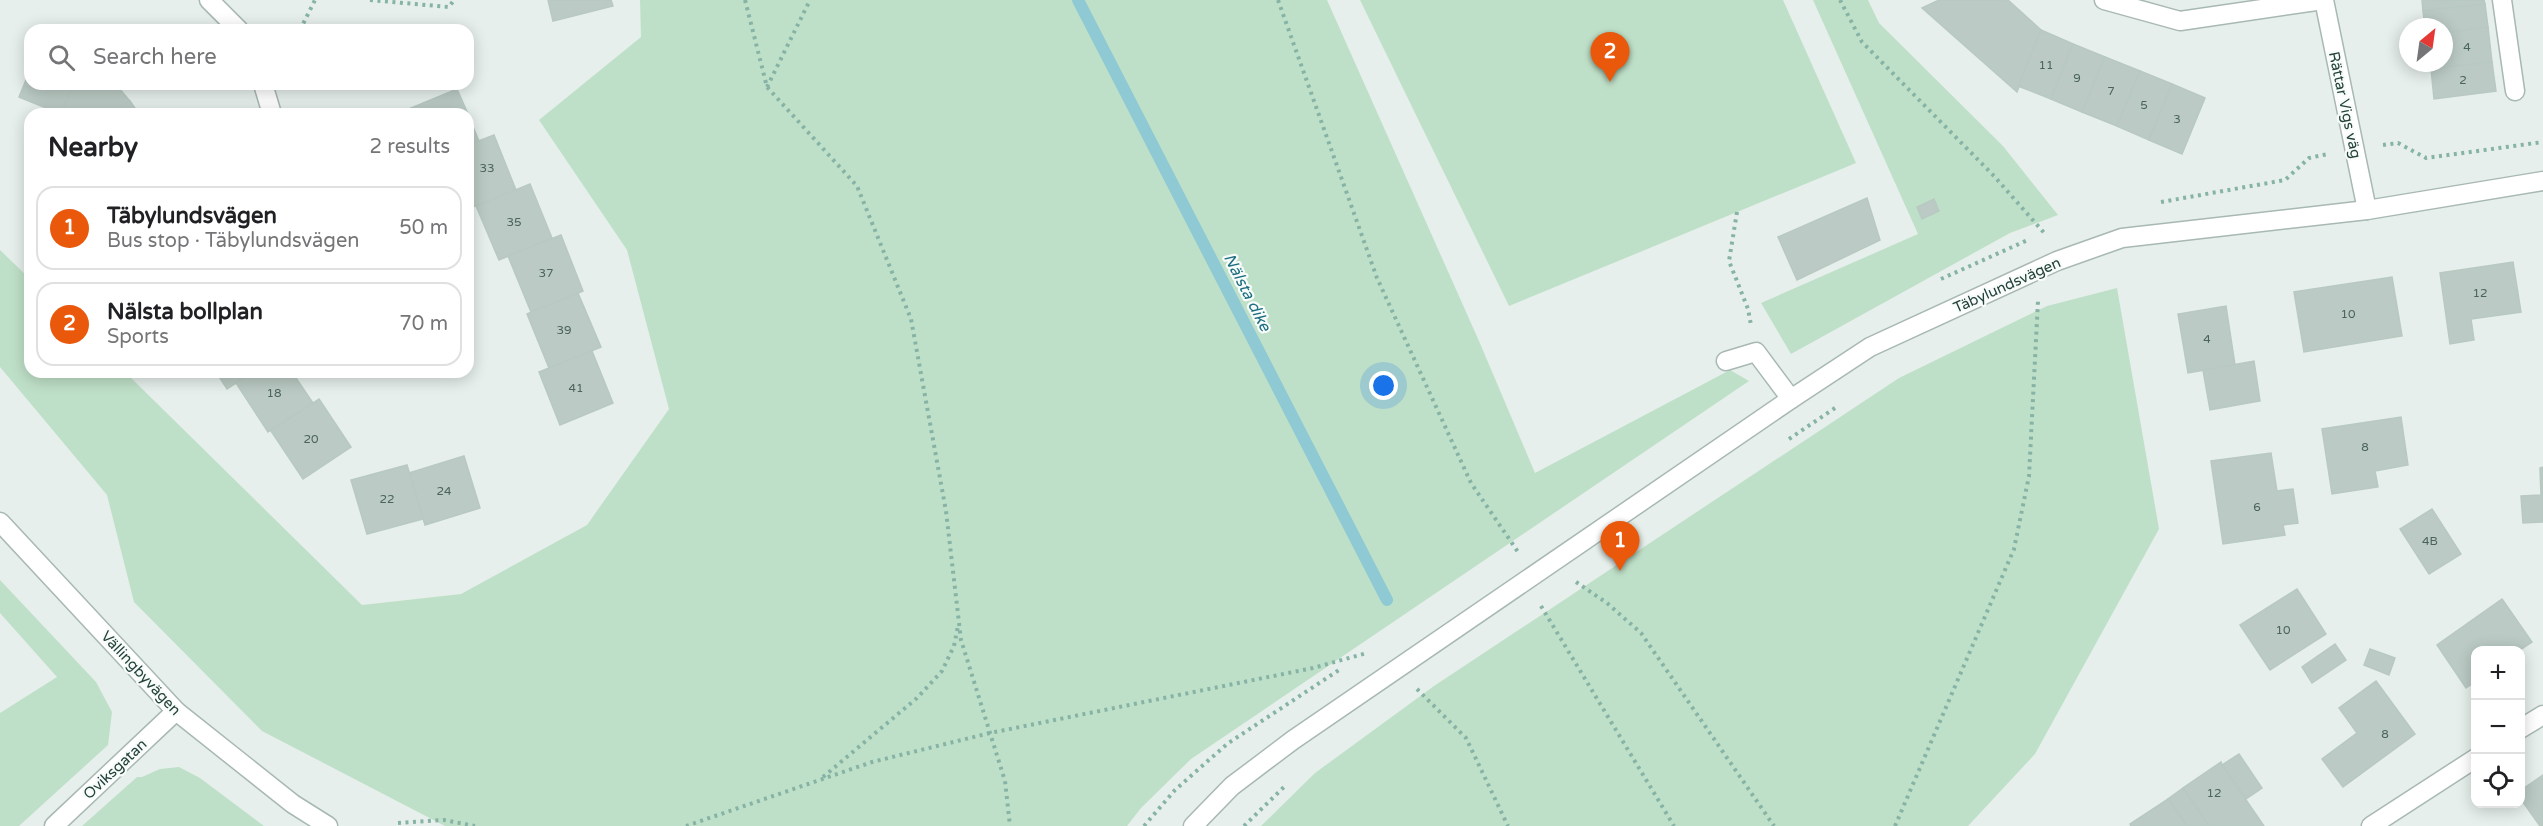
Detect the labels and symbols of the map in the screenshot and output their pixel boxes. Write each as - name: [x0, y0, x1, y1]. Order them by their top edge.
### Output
- north arrow: [2399, 18, 2453, 72]
- pin: 2: [1590, 32, 1630, 82]
- house number: 4: [2463, 40, 2471, 54]
- street label: Rättar Vigs väg: [2325, 50, 2365, 160]
- house number: 11: [2038, 58, 2054, 72]
- house number: 9: [2073, 71, 2081, 85]
- house number: 2: [2459, 73, 2467, 87]
- house number: 7: [2107, 84, 2115, 98]
- house number: 5: [2140, 98, 2148, 112]
- house number: 3: [2173, 112, 2181, 126]
- house number: 33: [479, 161, 495, 175]
- house number: 35: [506, 215, 522, 229]
- water label: Nälsta dike: [1219, 250, 1276, 335]
- street label: Täbylundsvägen: [1950, 253, 2064, 317]
- house number: 37: [538, 266, 554, 280]
- house number: 12: [2472, 286, 2488, 300]
- house number: 10: [2340, 307, 2356, 321]
- house number: 39: [556, 323, 572, 337]
- house number: 4: [2203, 332, 2211, 346]
- your location: [1369, 371, 1398, 400]
- house number: 41: [568, 381, 584, 395]
- house number: 18: [266, 386, 282, 400]
- house number: 20: [303, 432, 319, 446]
- house number: 8: [2361, 440, 2369, 454]
- house number: 24: [436, 484, 452, 498]
- house number: 22: [379, 492, 395, 506]
- house number: 6: [2253, 500, 2261, 514]
- pin: 1: [1600, 522, 1640, 571]
- house number: 4B: [2422, 534, 2438, 548]
- house number: 10: [2275, 623, 2291, 637]
- street label: Vällingbyvägen: [97, 627, 185, 719]
- house number: 8: [2381, 727, 2389, 741]
- street label: Oviksgatan: [80, 735, 150, 803]
- house number: 12: [2206, 786, 2222, 800]

